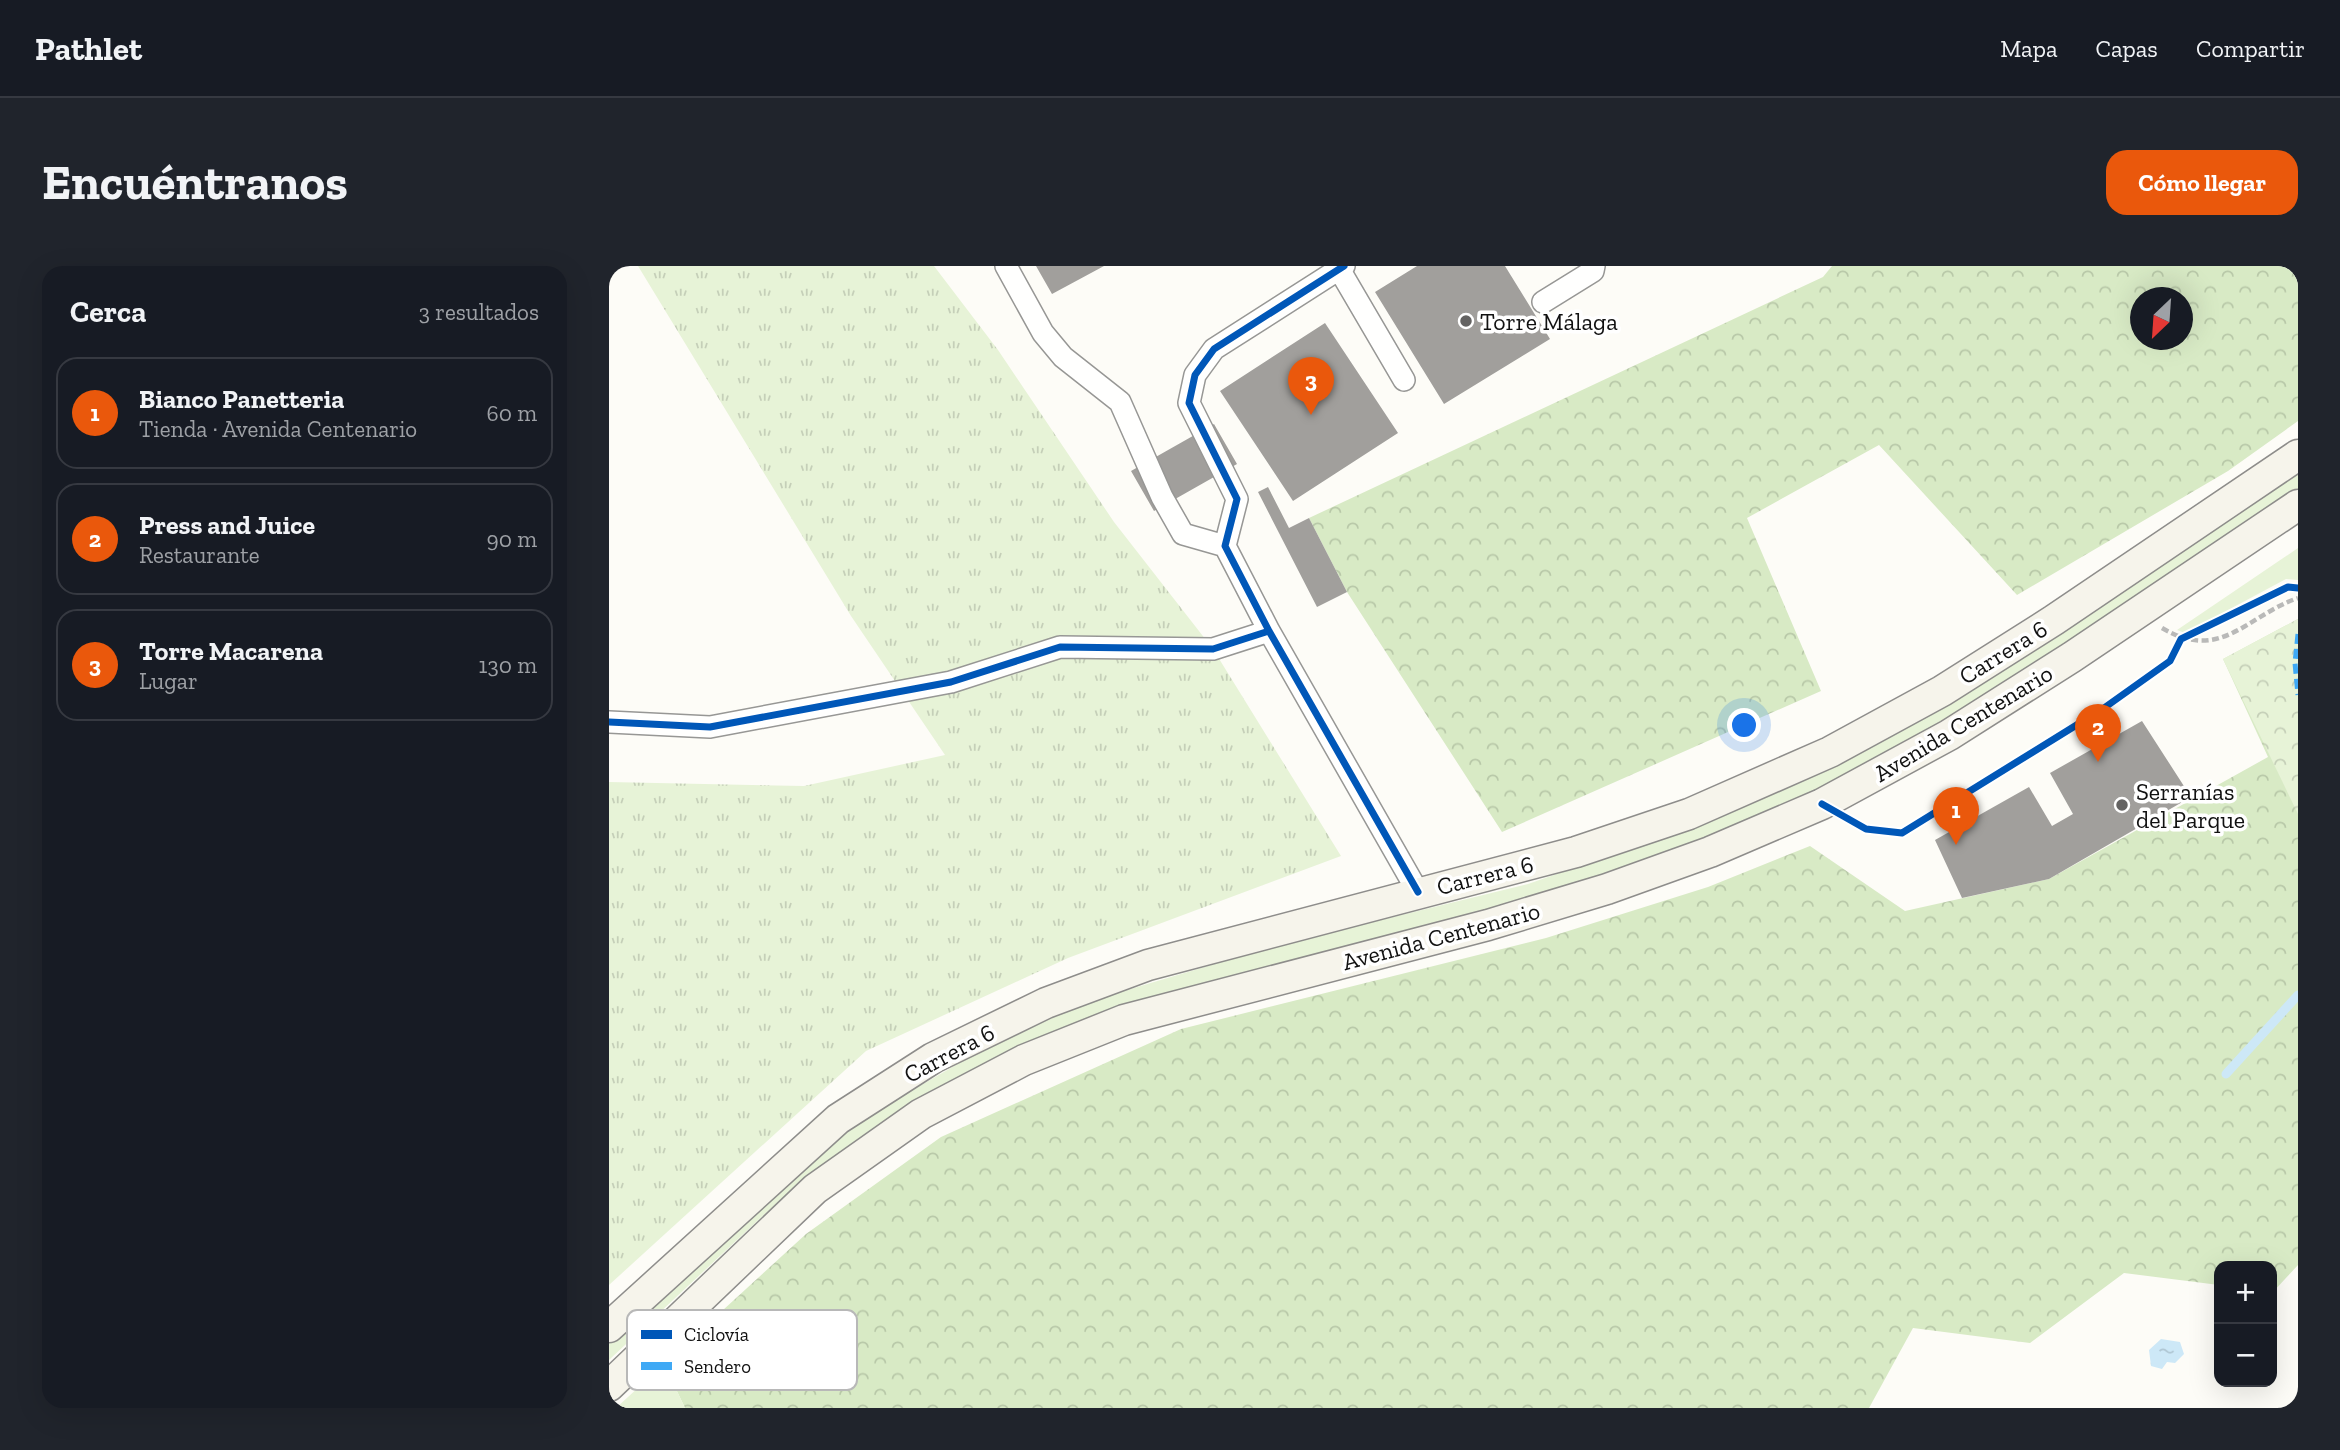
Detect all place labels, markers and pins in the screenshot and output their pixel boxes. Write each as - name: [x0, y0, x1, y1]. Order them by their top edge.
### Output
- place label: Torre Málaga: [1480, 307, 1618, 336]
- marker: Torre Málaga: [1458, 313, 1474, 329]
- pin: 3: [1288, 357, 1334, 415]
- pin: 2: [2075, 704, 2121, 762]
- place label: Serranías del Parque: [2136, 777, 2245, 834]
- pin: 1: [1933, 787, 1979, 845]
- marker: Serranías del Parque: [2114, 797, 2130, 813]

